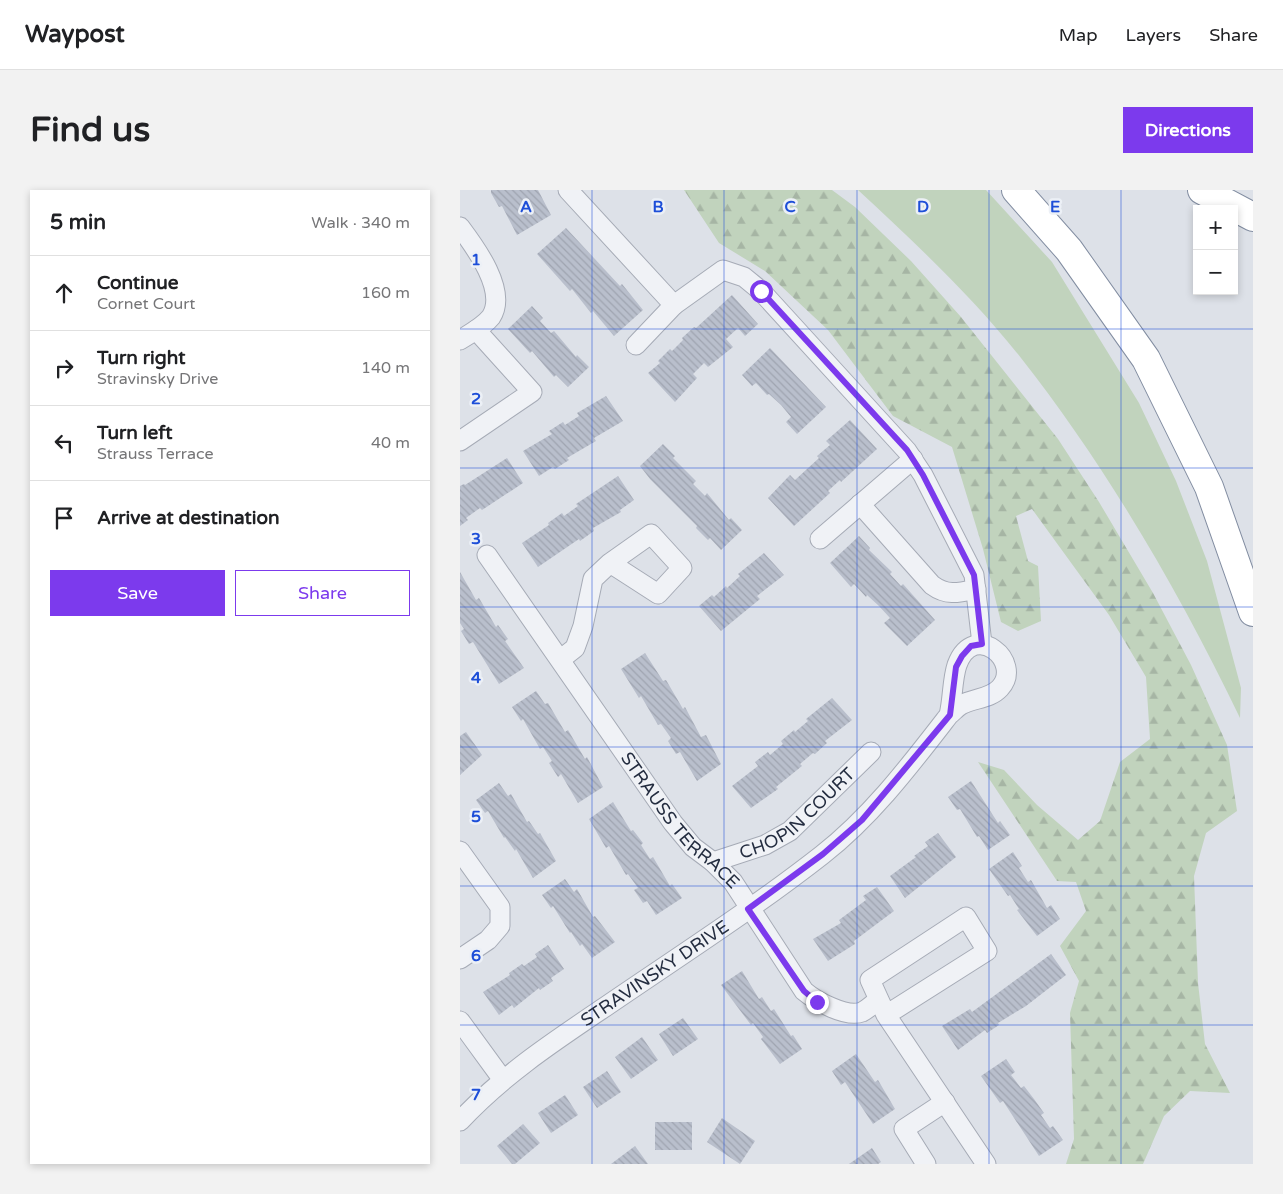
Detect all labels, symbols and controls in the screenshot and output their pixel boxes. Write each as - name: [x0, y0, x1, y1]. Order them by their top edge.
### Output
- text: Waypost: [25, 20, 125, 49]
- text: Map: [1059, 24, 1098, 46]
- text: Layers: [1126, 24, 1181, 46]
- text: Share: [1209, 24, 1258, 46]
- button: Directions: [1123, 107, 1253, 153]
- text: Find us: [30, 109, 150, 151]
- text: A: [520, 197, 532, 217]
- text: B: [652, 197, 664, 217]
- text: C: [784, 197, 796, 217]
- text: D: [917, 197, 929, 217]
- text: E: [1050, 197, 1060, 217]
- map controls: [1193, 205, 1238, 295]
- button: +: [1193, 205, 1238, 250]
- text: 5 min: [50, 210, 106, 235]
- text: Walk · 340 m: [311, 213, 410, 233]
- text: 1: [471, 250, 481, 270]
- button: −: [1193, 250, 1238, 295]
- text: Continue: [97, 272, 179, 294]
- icon: ahead: [50, 279, 78, 307]
- route start: [750, 280, 773, 303]
- text: 160 m: [361, 283, 410, 303]
- text: Cornet Court: [97, 294, 195, 314]
- text: Turn right: [97, 347, 185, 369]
- icon: right: [50, 354, 78, 382]
- text: 140 m: [361, 358, 410, 378]
- text: Stravinsky Drive: [97, 369, 218, 389]
- text: 2: [471, 389, 481, 409]
- text: Turn left: [97, 422, 173, 444]
- icon: left: [50, 429, 78, 457]
- text: 40 m: [371, 433, 410, 453]
- text: Strauss Terrace: [97, 444, 213, 464]
- icon: arrive: [50, 504, 78, 532]
- text: Arrive at destination: [97, 507, 280, 529]
- text: 3: [471, 529, 481, 549]
- button: Save: [50, 570, 225, 616]
- button: Share: [235, 570, 410, 616]
- text: 4: [471, 668, 481, 688]
- street label: STRAUSS TERRACE: [616, 748, 744, 893]
- street label: CHOPIN COURT: [736, 763, 860, 864]
- text: 5: [471, 807, 481, 827]
- street label: STRAVINSKY DRIVE: [577, 915, 733, 1031]
- text: 6: [471, 946, 481, 966]
- route end: [806, 991, 829, 1014]
- text: 7: [471, 1085, 481, 1105]

